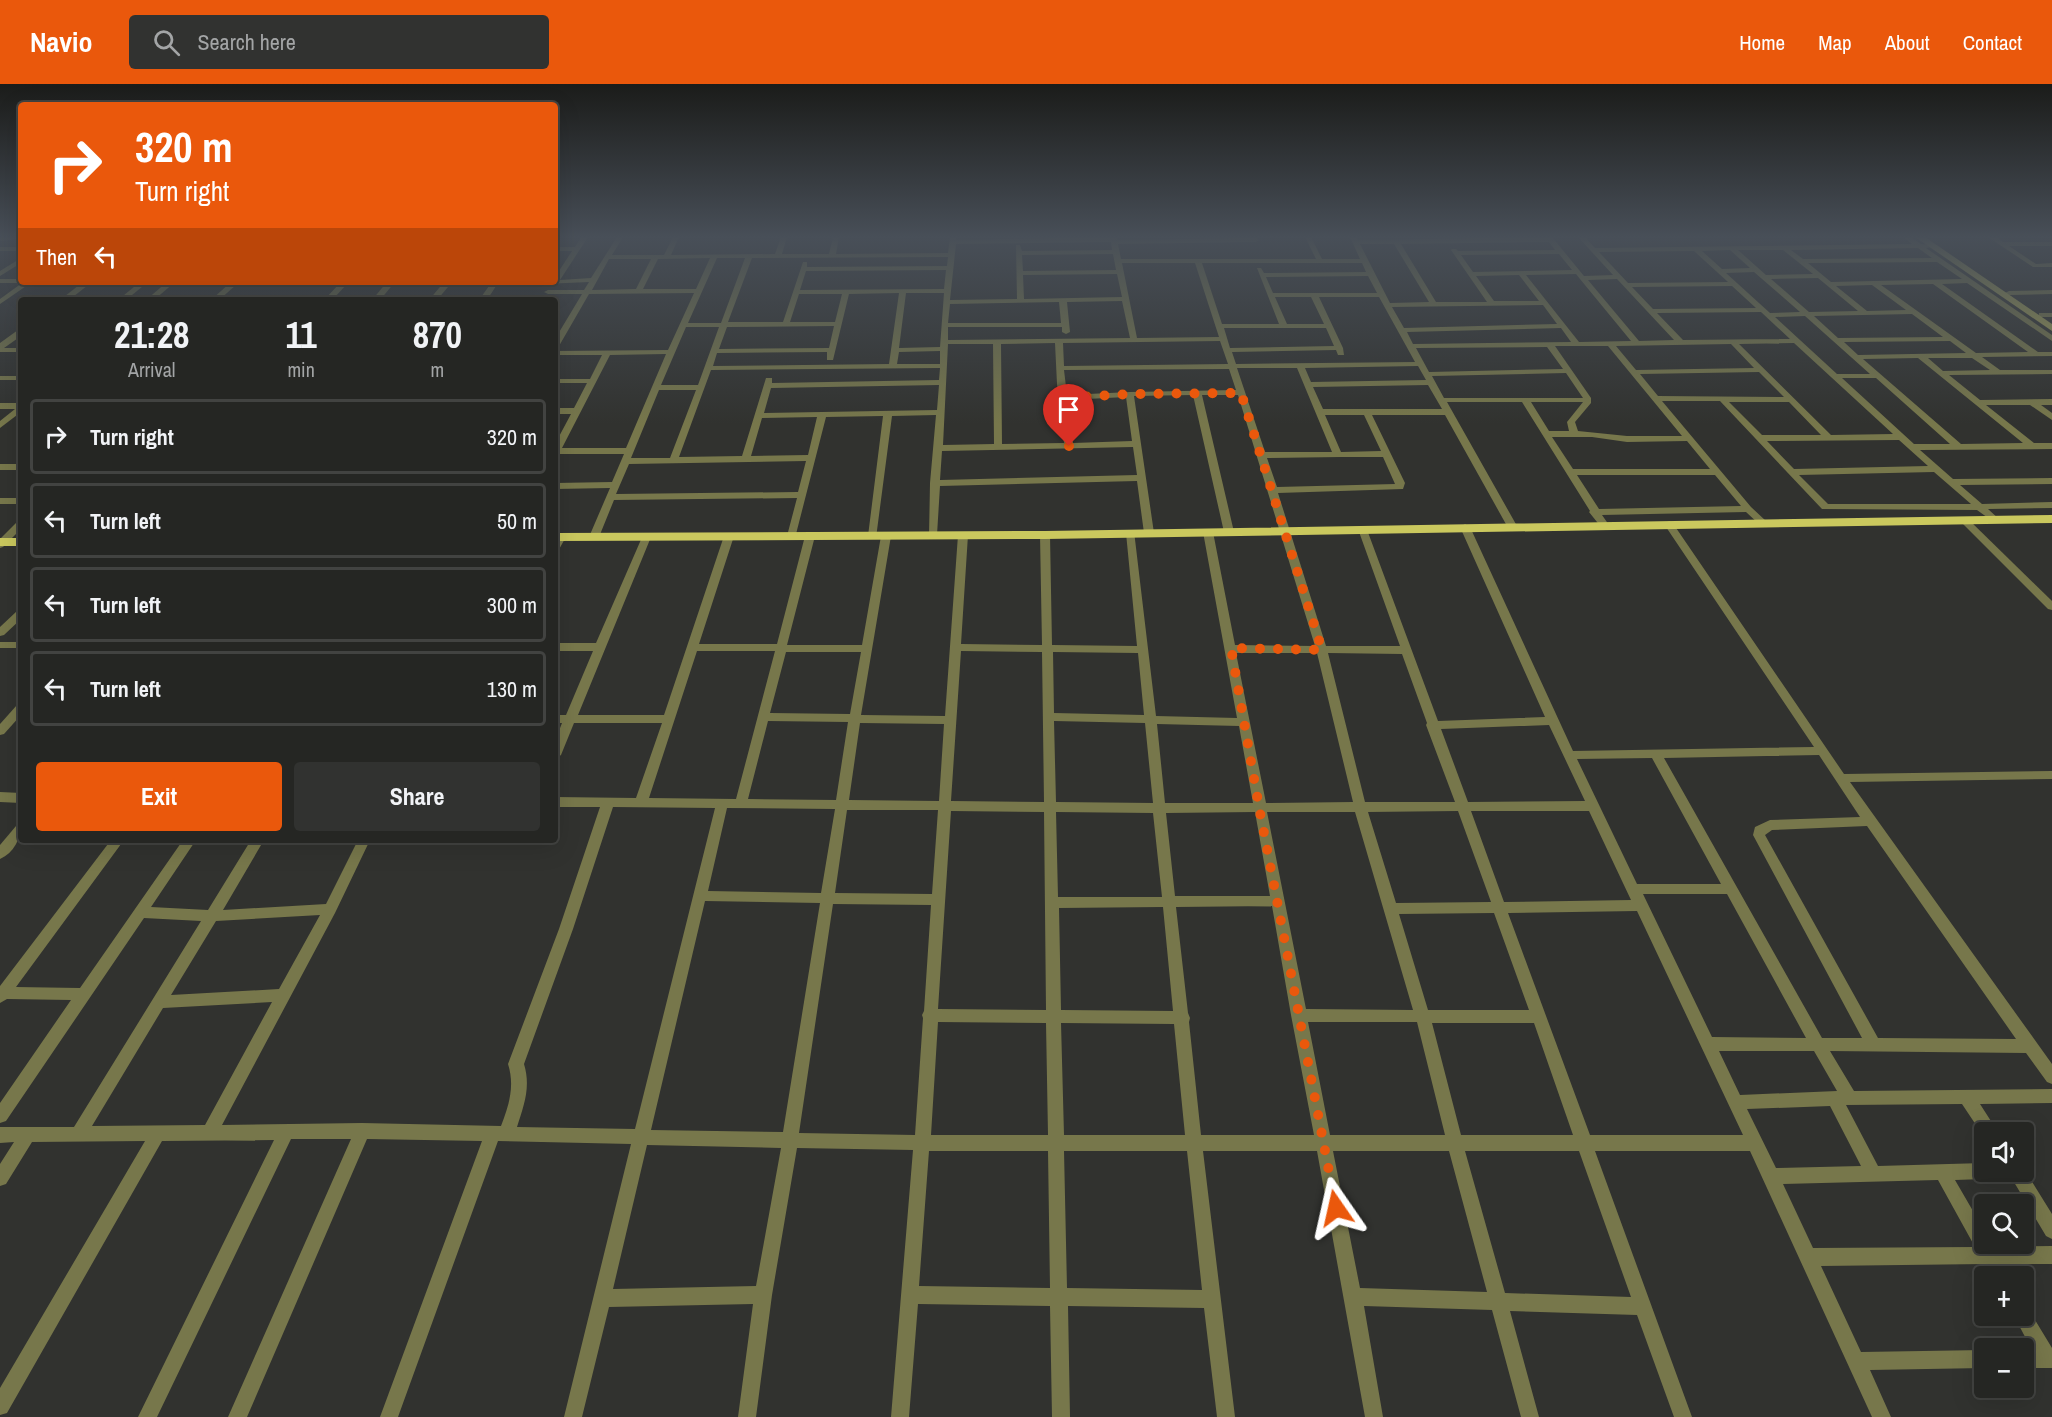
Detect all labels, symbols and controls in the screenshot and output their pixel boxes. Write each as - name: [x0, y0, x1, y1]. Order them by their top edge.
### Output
- search box: [129, 15, 549, 69]
- text: Navio: [30, 23, 93, 61]
- icon: search: [150, 26, 183, 59]
- text: Search here: [198, 27, 296, 57]
- text: Home: [1739, 28, 1785, 57]
- text: Map: [1818, 28, 1852, 57]
- text: About: [1885, 28, 1930, 57]
- text: Contact: [1963, 28, 2022, 57]
- text: 320 m: [135, 119, 233, 175]
- icon: right: [36, 126, 114, 204]
- text: Turn right: [135, 173, 229, 209]
- icon: left: [89, 240, 122, 273]
- text: Then: [36, 242, 77, 272]
- text: 21:28: [114, 311, 190, 359]
- text: 11: [286, 311, 317, 359]
- text: 870: [413, 311, 462, 359]
- text: Arrival: [128, 356, 175, 383]
- text: min: [287, 356, 315, 383]
- text: m: [431, 356, 444, 383]
- pin: [1043, 384, 1094, 446]
- icon: arrive: [1052, 393, 1085, 426]
- icon: right: [39, 420, 72, 453]
- text: Turn right: [90, 422, 174, 452]
- text: 320 m: [487, 422, 537, 452]
- icon: left: [39, 504, 72, 537]
- text: Turn left: [90, 506, 161, 536]
- text: 50 m: [497, 506, 537, 536]
- icon: left: [39, 588, 72, 621]
- text: Turn left: [90, 590, 161, 620]
- text: 300 m: [487, 590, 537, 620]
- icon: left: [39, 672, 72, 705]
- text: Turn left: [90, 674, 161, 704]
- text: 130 m: [487, 674, 537, 704]
- button: Exit: [36, 762, 282, 831]
- button: Share: [294, 762, 540, 831]
- map controls: [1974, 1122, 2034, 1398]
- button: sound: [1974, 1122, 2034, 1182]
- position arrow: [1304, 1176, 1368, 1240]
- button: search: [1974, 1194, 2034, 1254]
- button: +: [1974, 1266, 2034, 1326]
- button: −: [1974, 1338, 2034, 1398]

